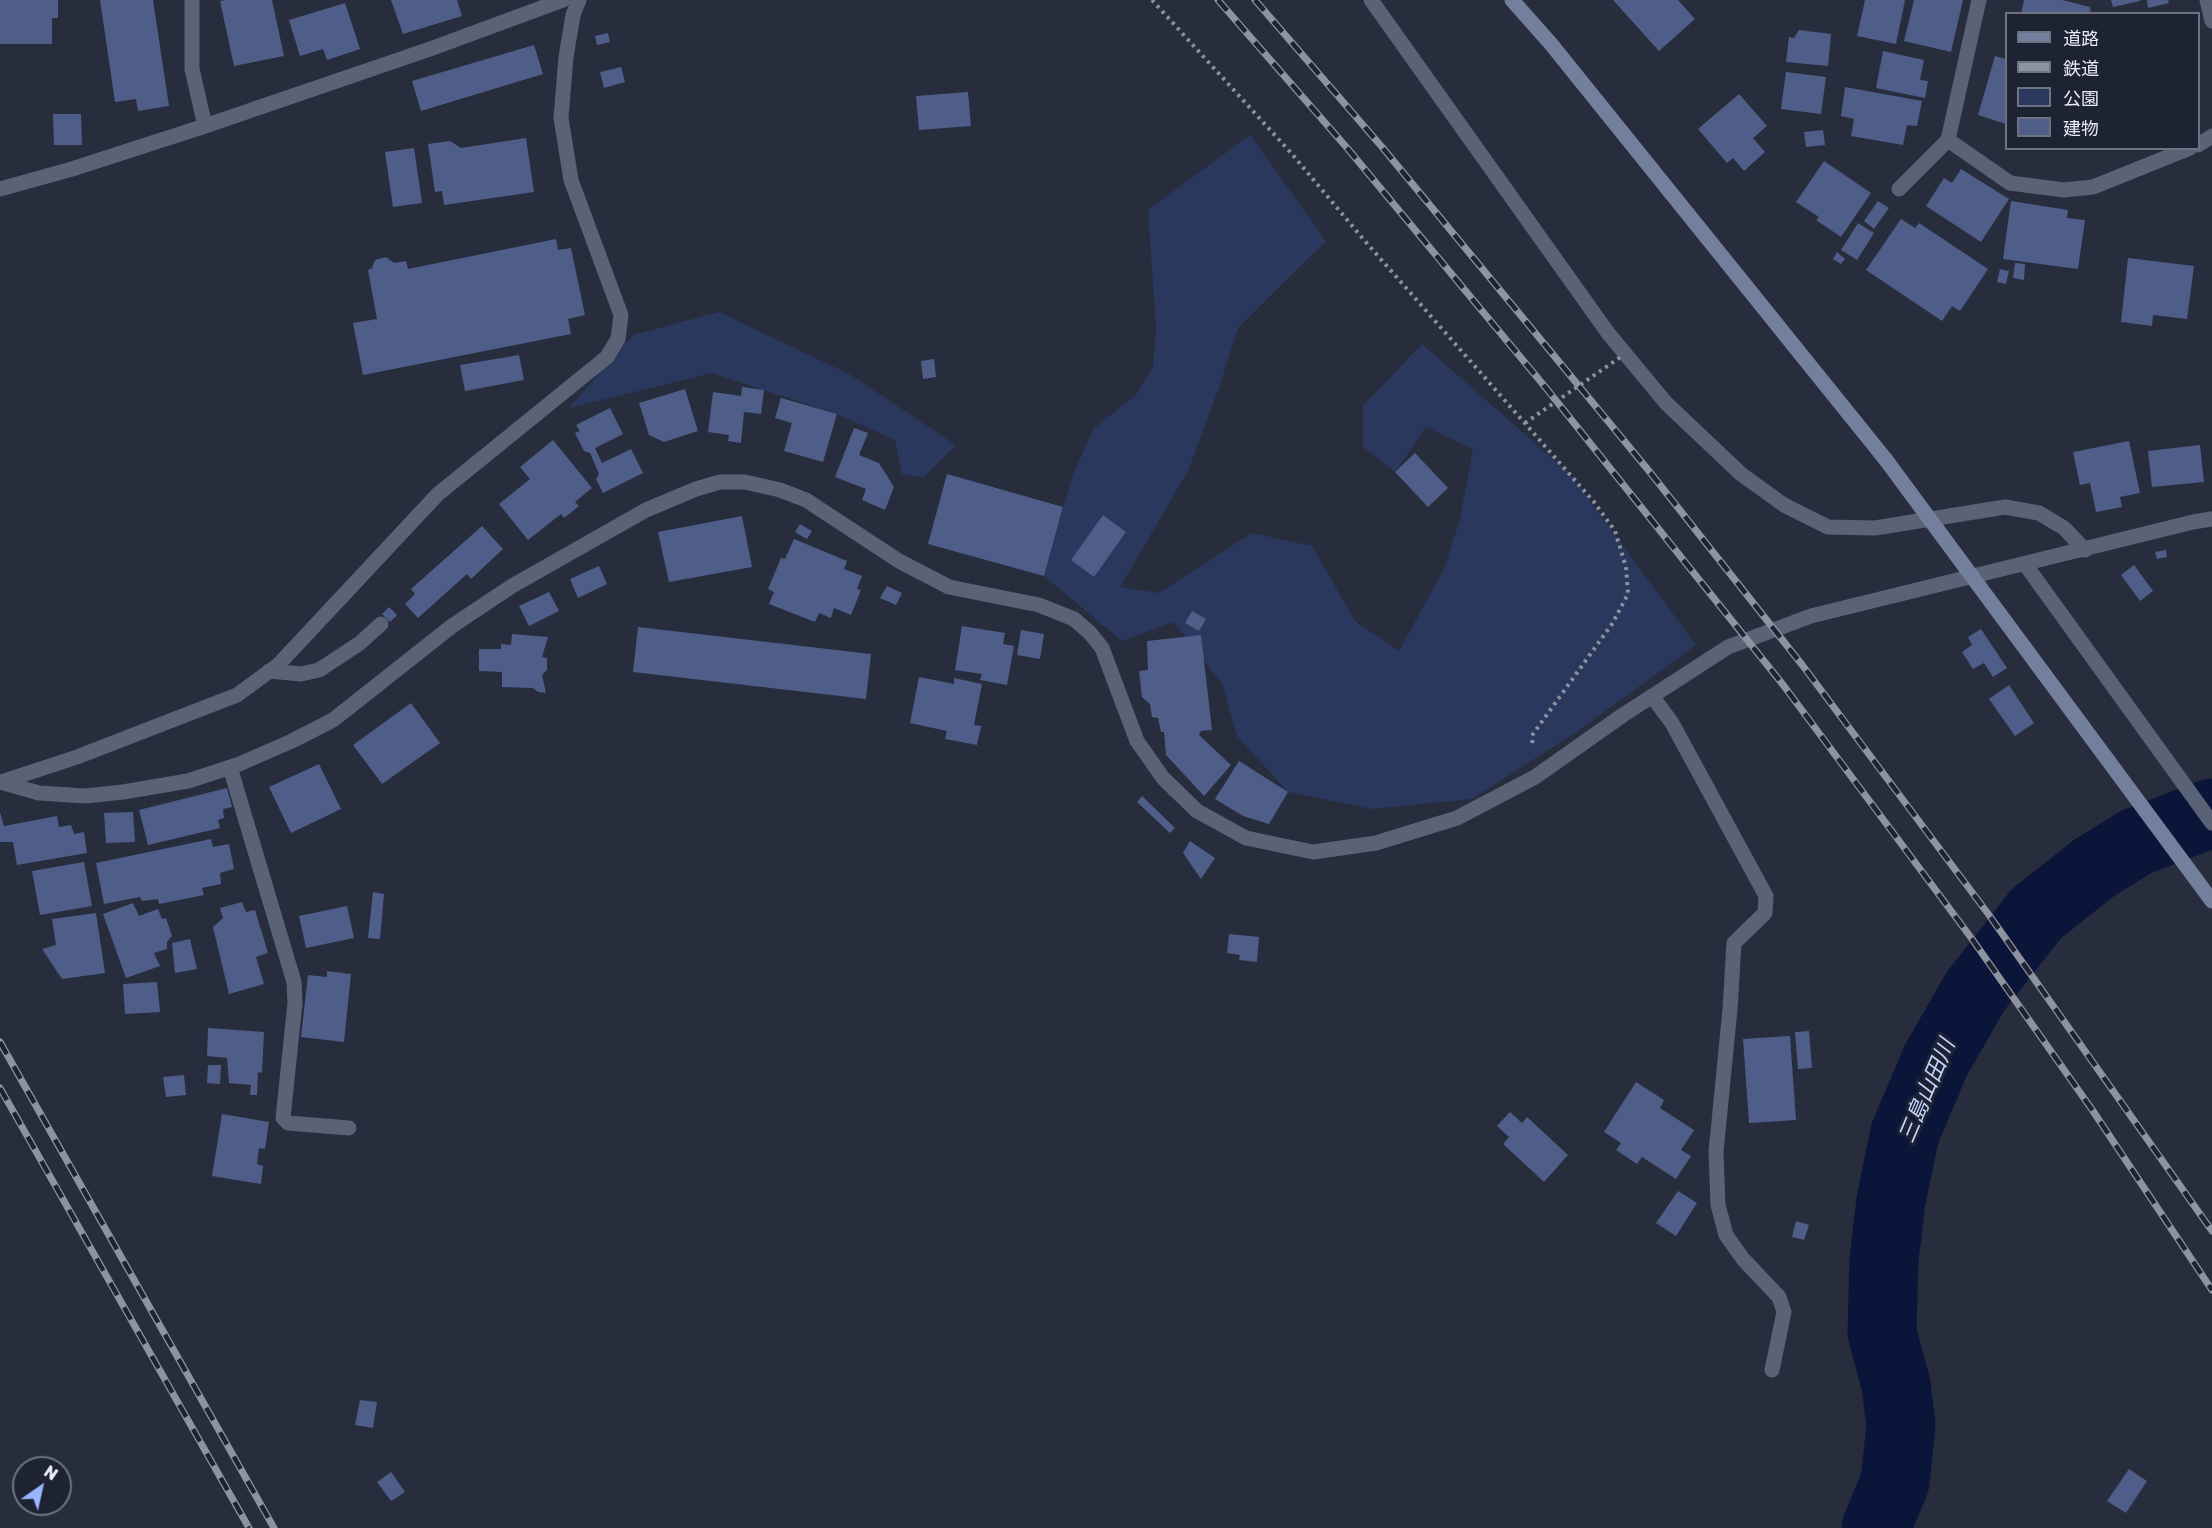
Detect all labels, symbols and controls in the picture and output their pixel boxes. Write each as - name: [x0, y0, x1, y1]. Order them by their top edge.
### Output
- legend: [2005, 12, 2200, 150]
- text: 道路: [2063, 27, 2099, 49]
- text: 鉄道: [2063, 57, 2099, 79]
- text: 公園: [2063, 87, 2099, 109]
- text: 建物: [2063, 117, 2099, 139]
- water label: 三島山田川: [1893, 1035, 1961, 1147]
- north arrow: [12, 1456, 72, 1516]
- text: N: [40, 1461, 62, 1484]

